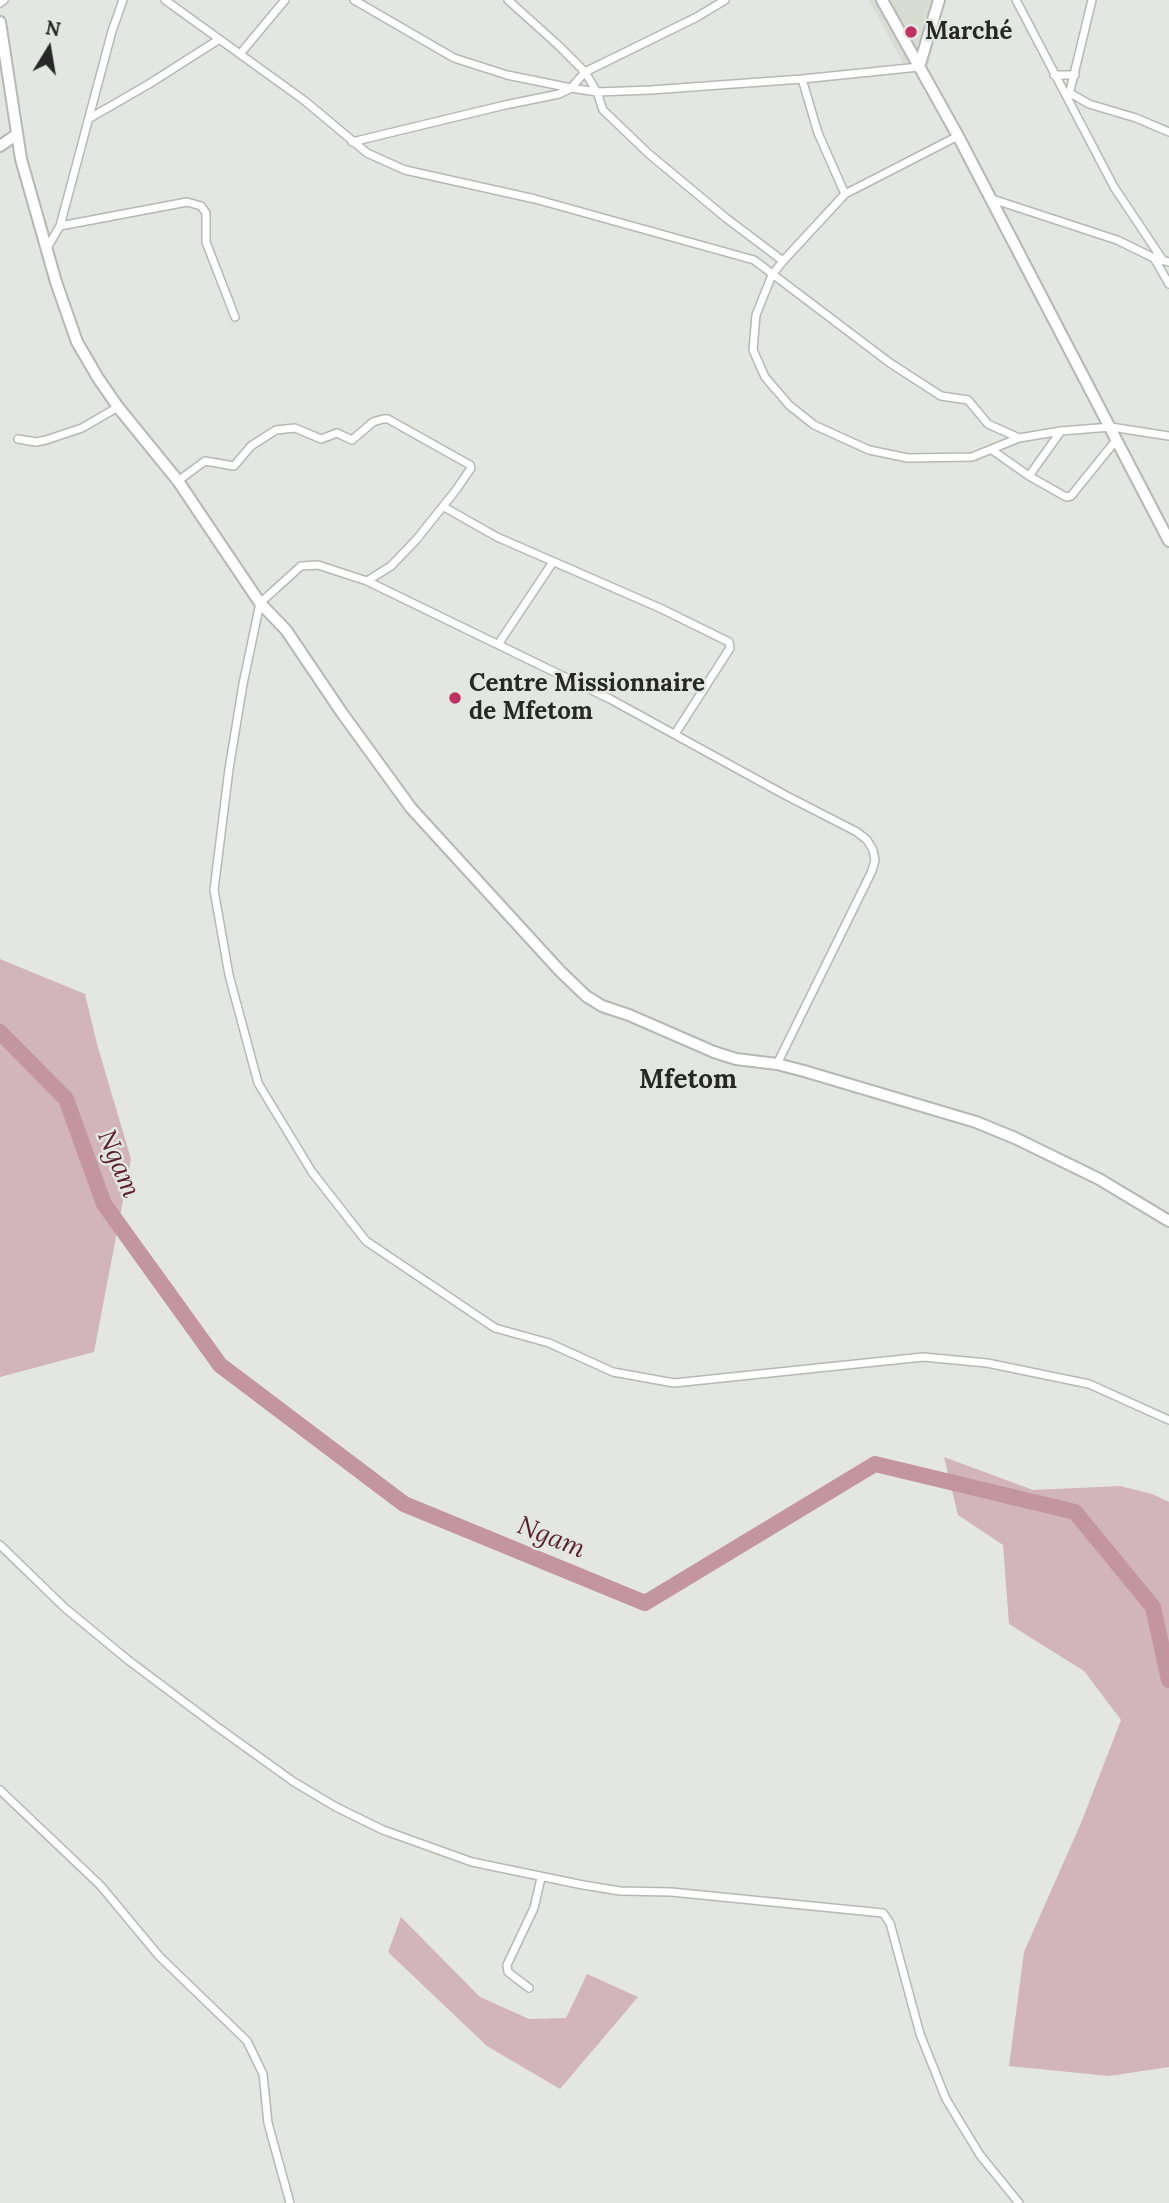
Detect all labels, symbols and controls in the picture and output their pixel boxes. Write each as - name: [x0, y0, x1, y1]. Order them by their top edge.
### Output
- north arrow: [14, 14, 84, 84]
- text: N: [44, 15, 63, 42]
- place label: Marché: [925, 18, 1012, 46]
- marker: Marché: [903, 24, 919, 40]
- place label: Centre Missionnaire de Mfetom: [469, 670, 705, 726]
- marker: Centre Missionnaire de Mfetom: [447, 690, 463, 706]
- district label: Mfetom: [639, 1065, 737, 1097]
- water label: Ngam: [90, 1126, 146, 1202]
- water label: Ngam: [513, 1510, 589, 1566]

